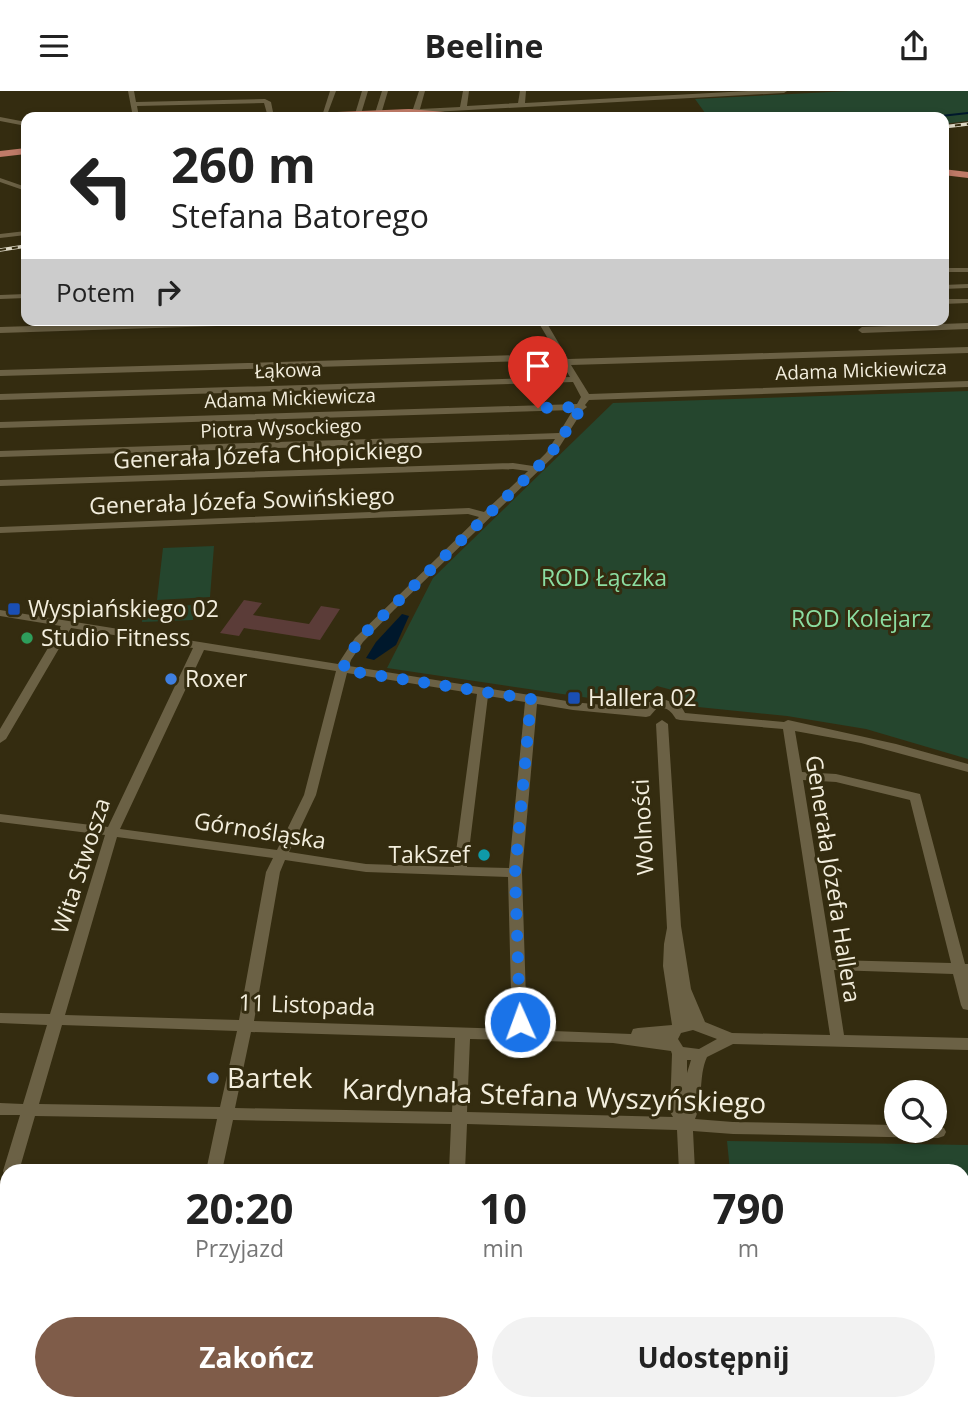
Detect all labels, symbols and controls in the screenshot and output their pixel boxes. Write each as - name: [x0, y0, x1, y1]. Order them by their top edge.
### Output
- text: Beeline: [425, 24, 543, 67]
- icon: menu: [35, 27, 73, 65]
- icon: share: [895, 27, 933, 65]
- text: 260 m: [171, 131, 316, 197]
- icon: left: [56, 140, 147, 231]
- text: Stefana Batorego: [171, 194, 429, 237]
- icon: right: [149, 273, 187, 311]
- text: Potem: [56, 274, 135, 310]
- pin: [508, 336, 568, 408]
- icon: arrive: [519, 347, 557, 385]
- street label: Adama Mickiewicza: [775, 354, 947, 386]
- street label: Łąkowa: [254, 356, 322, 384]
- street label: Adama Mickiewicza: [204, 382, 376, 414]
- street label: Piotra Wysockiego: [200, 412, 362, 444]
- street label: Generała Józefa Chłopickiego: [113, 433, 423, 475]
- street label: Generała Józefa Sowińskiego: [89, 479, 395, 521]
- park label: ROD Łączka: [541, 561, 667, 593]
- place label: Wyspiańskiego 02: [28, 592, 219, 624]
- marker: Wyspiańskiego 02: [6, 601, 22, 617]
- park label: ROD Kolejarz: [791, 602, 931, 634]
- place label: Studio Fitness: [41, 621, 190, 653]
- marker: Studio Fitness: [19, 630, 35, 646]
- place label: Roxer: [185, 662, 248, 694]
- marker: Roxer: [163, 671, 179, 687]
- place label: Hallera 02: [588, 681, 697, 713]
- marker: Hallera 02: [566, 690, 582, 706]
- street label: Generała Józefa Hallera: [799, 753, 869, 1005]
- street label: Wolności: [623, 778, 661, 876]
- street label: Wita Stwosza: [43, 794, 117, 938]
- street label: Górnośląska: [192, 804, 328, 856]
- place label: TakSzef: [388, 838, 471, 870]
- marker: TakSzef: [476, 847, 492, 863]
- position arrow: [483, 985, 557, 1059]
- street label: 11 Listopada: [238, 986, 376, 1022]
- place label: Bartek: [227, 1058, 313, 1096]
- street label: Kardynała Stefana Wyszyńskiego: [341, 1069, 767, 1121]
- marker: Bartek: [205, 1070, 221, 1086]
- map controls: [884, 1080, 947, 1143]
- button: search: [884, 1080, 947, 1143]
- text: 20:20: [185, 1179, 294, 1236]
- text: 10: [479, 1179, 527, 1236]
- text: 790: [712, 1179, 785, 1236]
- text: Przyjazd: [195, 1232, 284, 1264]
- text: min: [482, 1232, 524, 1264]
- text: m: [738, 1232, 759, 1264]
- button: Zakończ: [35, 1317, 478, 1397]
- button: Udostępnij: [492, 1317, 935, 1397]

